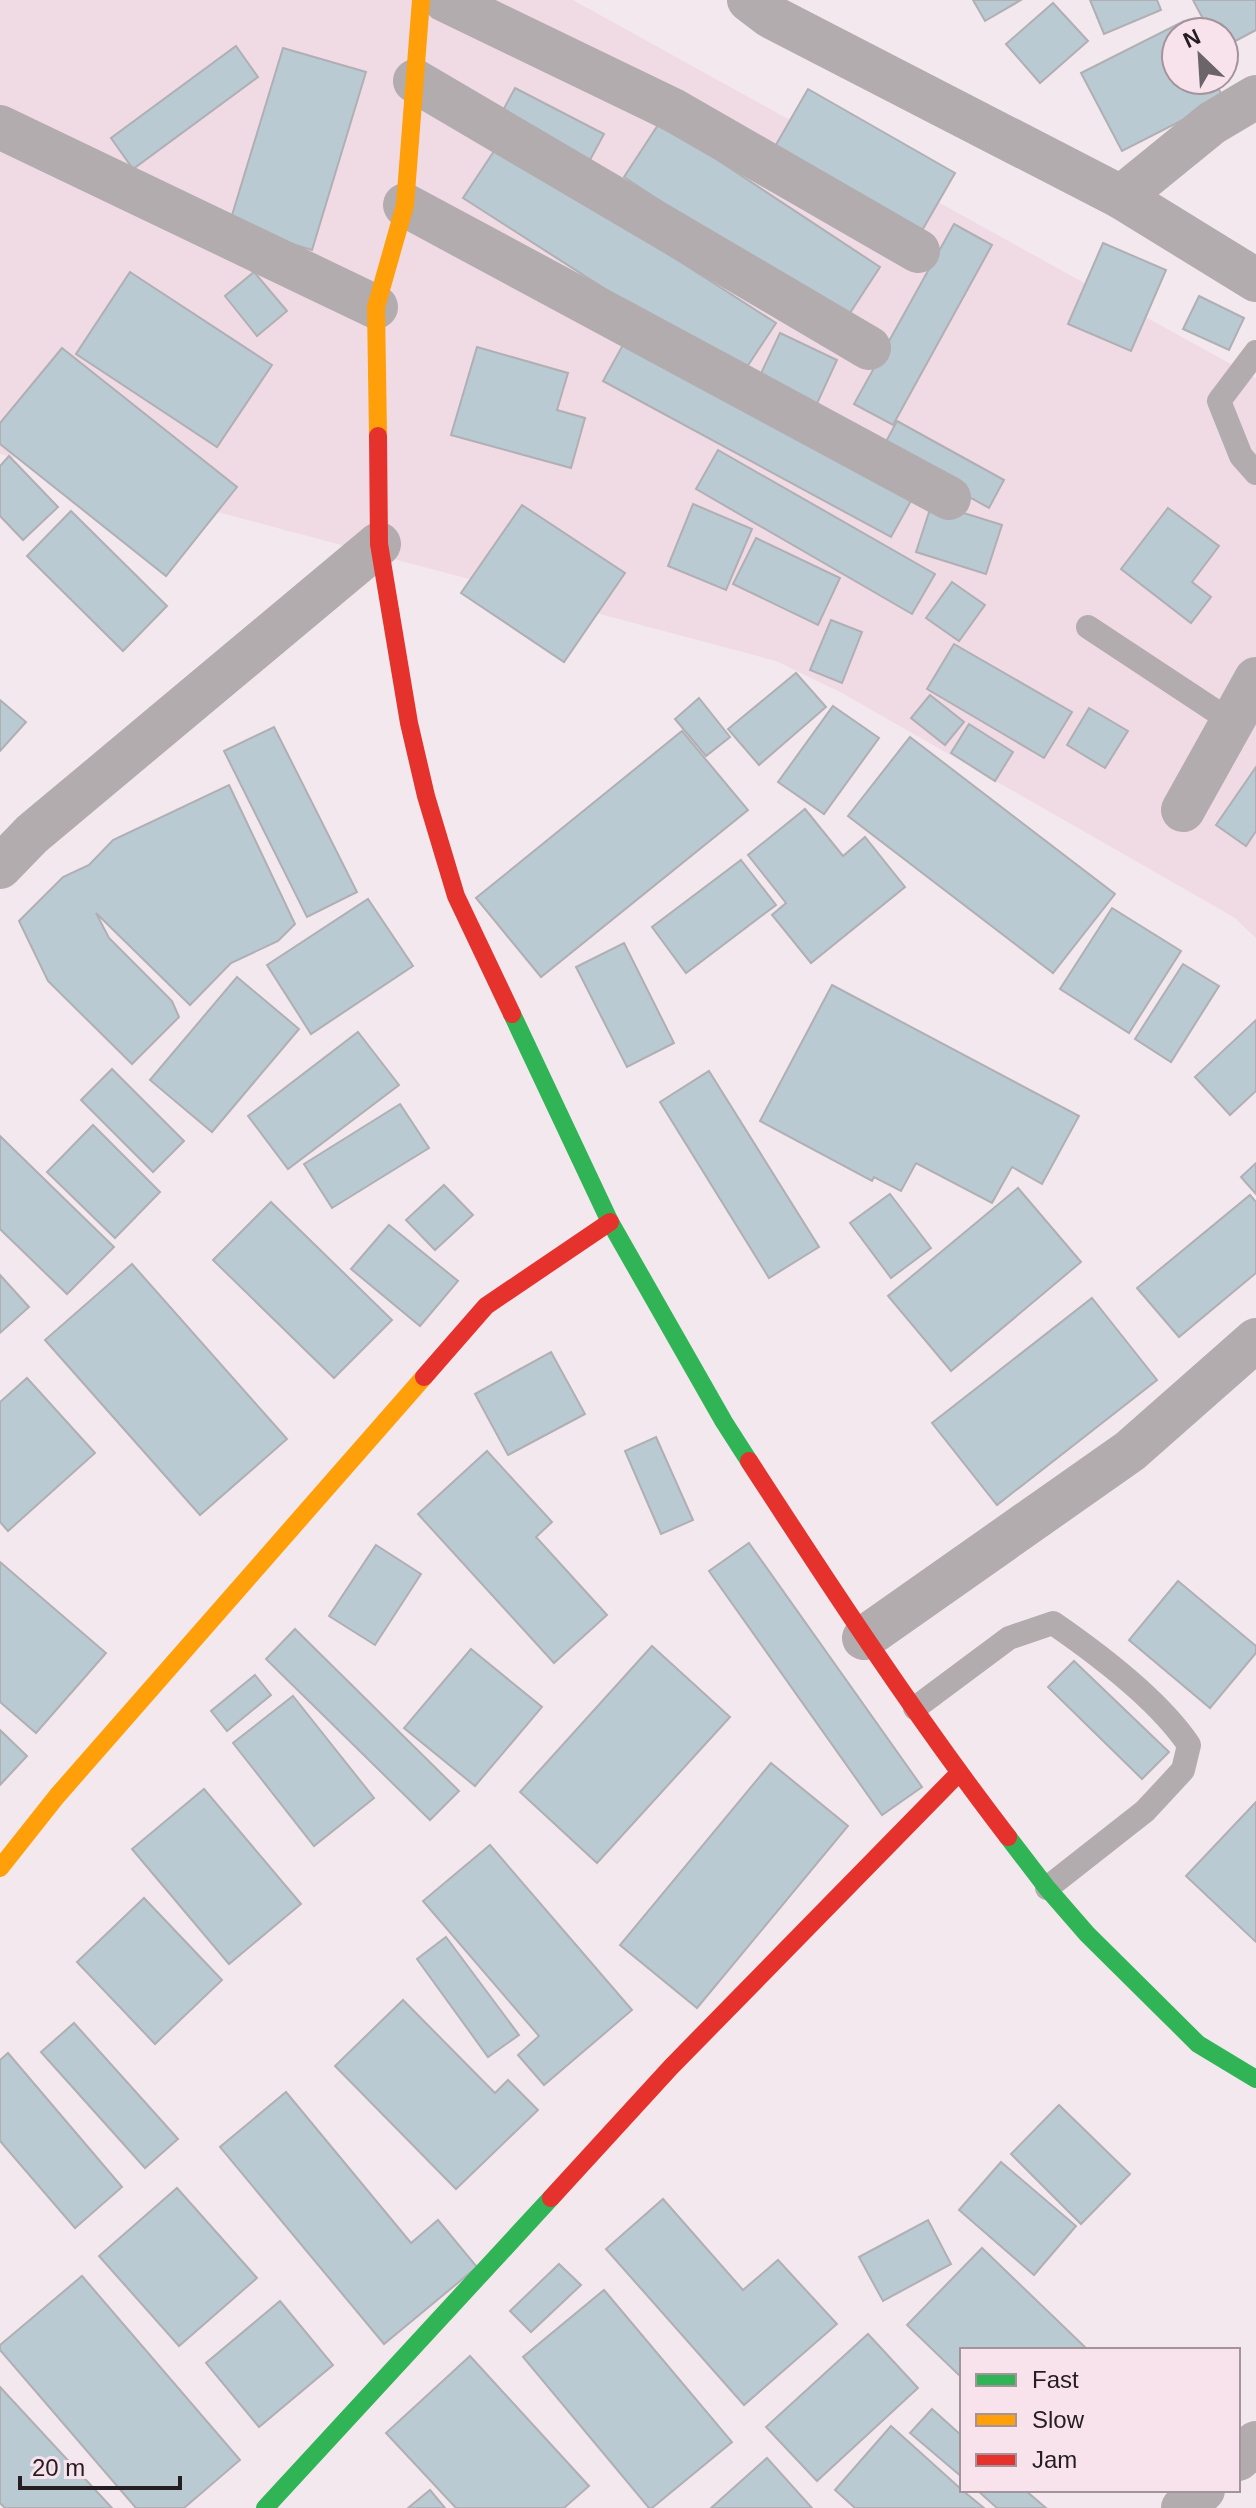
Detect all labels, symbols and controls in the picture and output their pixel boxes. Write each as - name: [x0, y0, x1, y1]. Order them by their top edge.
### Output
- north arrow: [1160, 16, 1240, 96]
- text: N: [1179, 24, 1204, 53]
- legend: [960, 2348, 1240, 2492]
- text: Fast: [1032, 2366, 1079, 2393]
- text: Slow: [1032, 2406, 1085, 2433]
- scale bar: [20, 2440, 180, 2490]
- text: Jam: [1032, 2446, 1077, 2473]
- text: 20 m: [32, 2454, 85, 2481]

